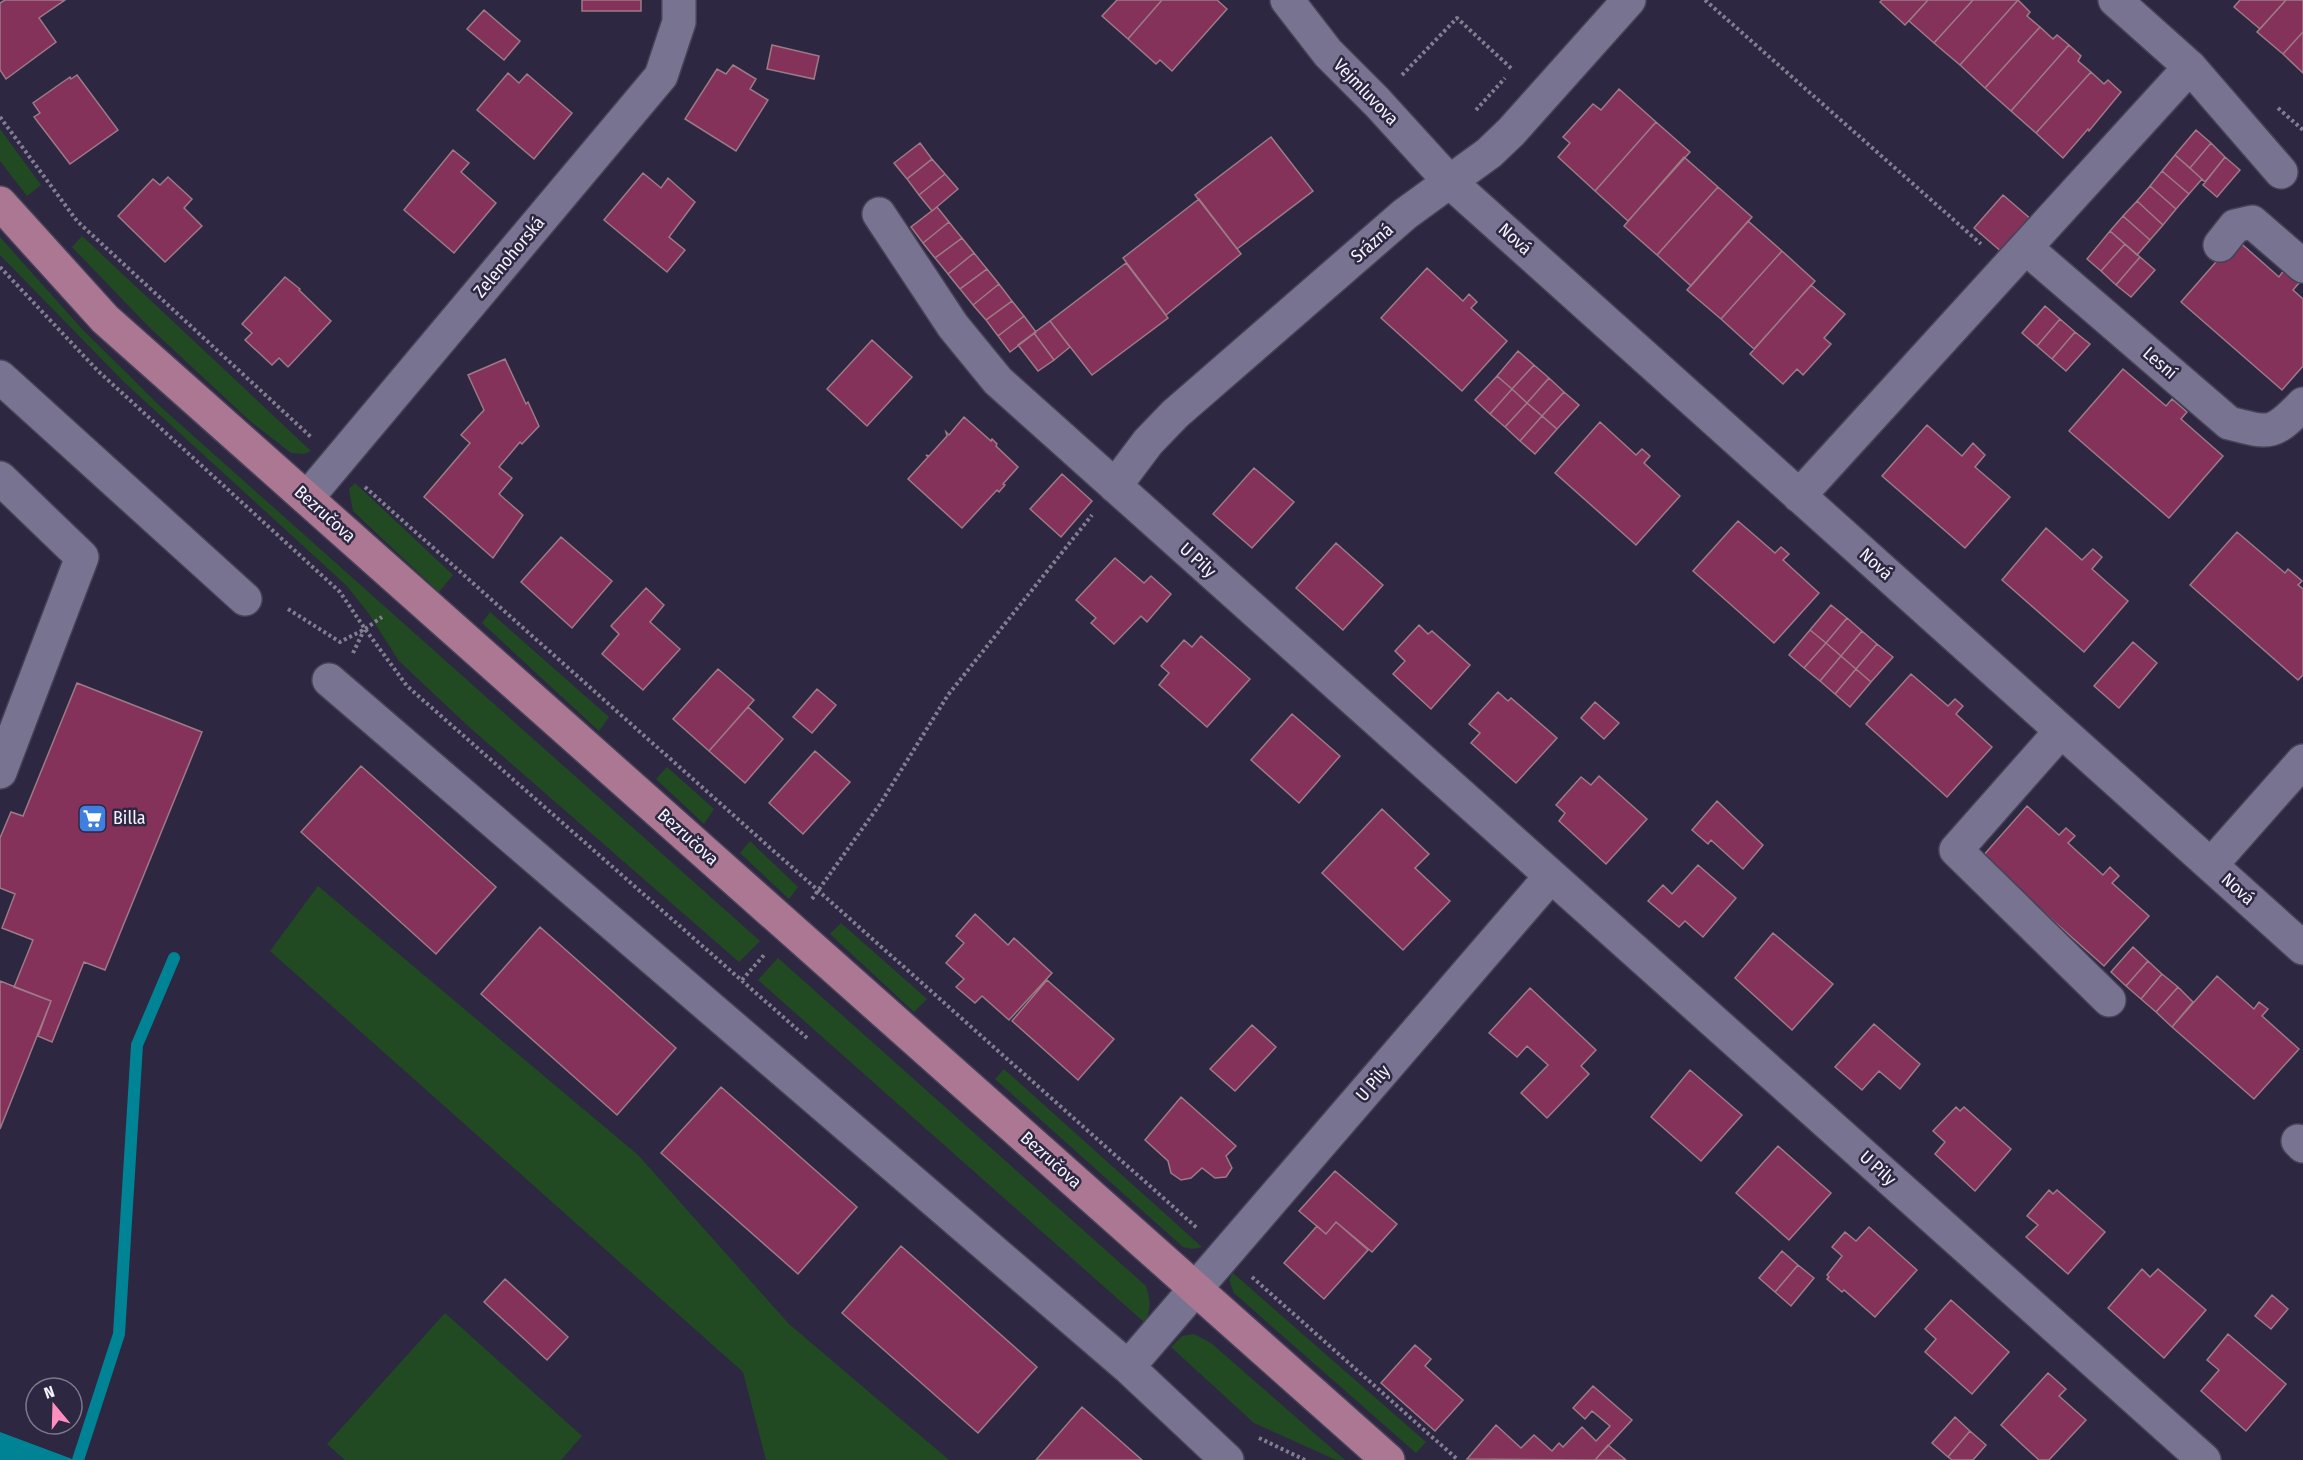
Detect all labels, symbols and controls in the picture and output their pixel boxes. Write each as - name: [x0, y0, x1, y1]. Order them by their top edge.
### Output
- street label: Vejmluvova: [1329, 54, 1403, 130]
- street label: Zelenohorská: [469, 212, 549, 302]
- street label: Nová: [1494, 218, 1536, 260]
- street label: Srázná: [1346, 219, 1398, 267]
- street label: Lesní: [2138, 342, 2182, 384]
- street label: Bezručova: [290, 481, 360, 547]
- street label: U Pily: [1175, 538, 1221, 582]
- street label: Nová: [1855, 543, 1897, 585]
- supermarket icon: Billa: [76, 802, 108, 834]
- street label: Bezručova: [653, 804, 723, 870]
- place label: Billa: [113, 807, 146, 829]
- street label: Nová: [2217, 868, 2259, 910]
- street label: U Pily: [1351, 1060, 1395, 1106]
- street label: Bezručova: [1016, 1127, 1086, 1193]
- street label: U Pily: [1855, 1146, 1901, 1190]
- north arrow: [24, 1376, 84, 1436]
- text: N: [42, 1382, 57, 1403]

